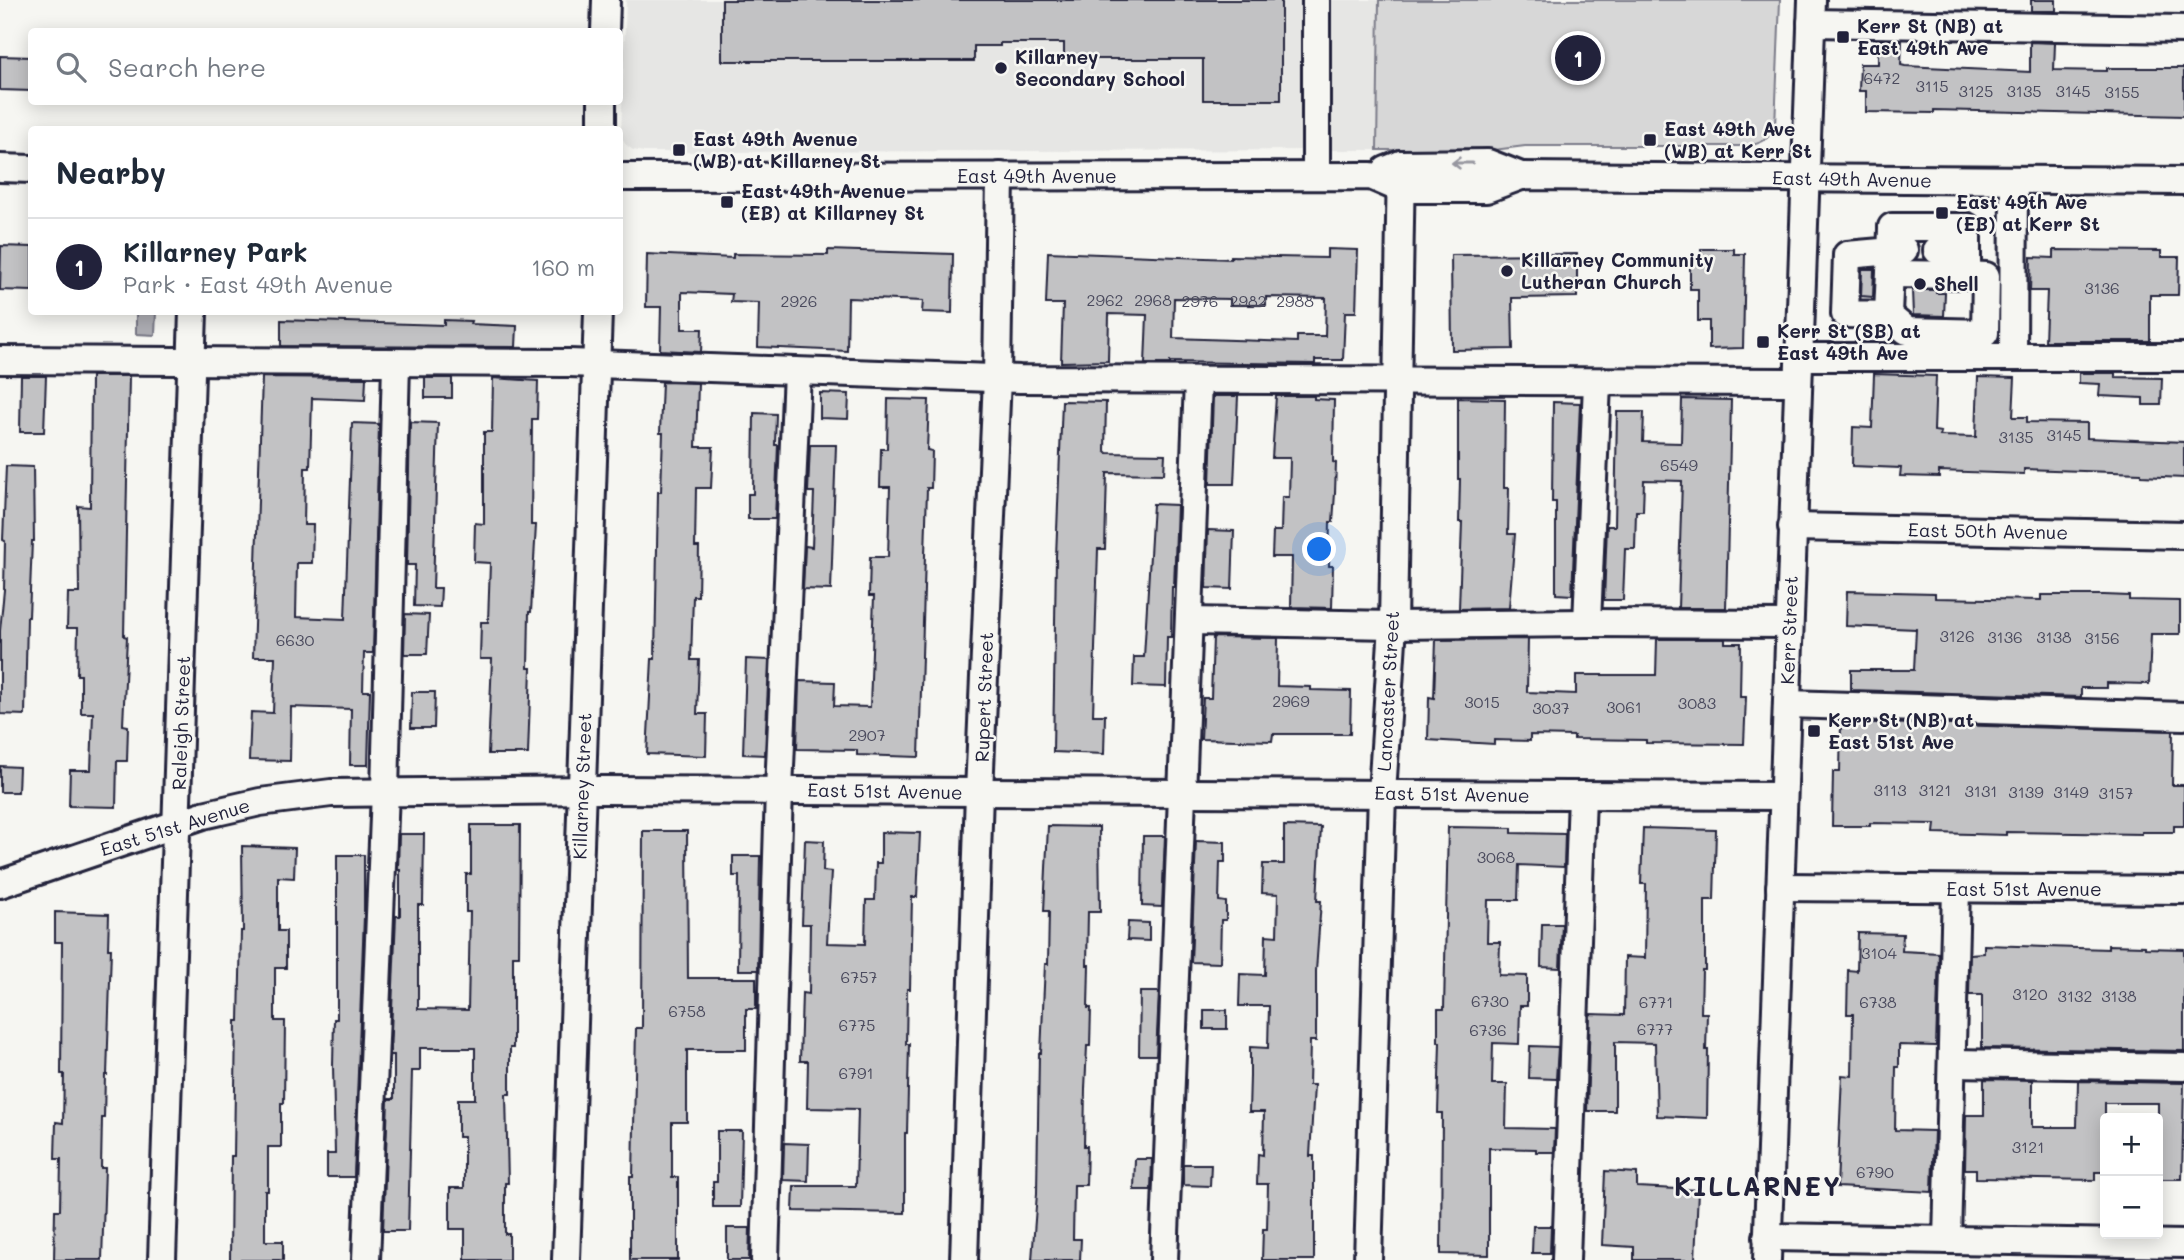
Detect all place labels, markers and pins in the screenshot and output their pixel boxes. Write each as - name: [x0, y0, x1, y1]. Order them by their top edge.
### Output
- place label: Kerr St (NB) at East 49th Ave: [1857, 13, 2003, 60]
- marker: Kerr St (NB) at East 49th Ave: [1835, 29, 1851, 45]
- pin: 1: [1555, 32, 1601, 84]
- place label: Killarney Secondary School: [1015, 44, 1185, 91]
- marker: Killarney Secondary School: [993, 60, 1009, 76]
- place label: East 49th Ave (WB) at Kerr St: [1664, 116, 1812, 163]
- place label: East 49th Avenue (WB) at Killarney St: [693, 126, 881, 173]
- marker: East 49th Ave (WB) at Kerr St: [1642, 132, 1658, 148]
- marker: East 49th Avenue (WB) at Killarney St: [671, 142, 687, 158]
- place label: East 49th Avenue (EB) at Killarney St: [741, 178, 925, 225]
- place label: East 49th Ave (EB) at Kerr St: [1956, 189, 2100, 236]
- marker: East 49th Avenue (EB) at Killarney St: [719, 194, 735, 210]
- marker: East 49th Ave (EB) at Kerr St: [1934, 205, 1950, 221]
- place label: Killarney Community Lutheran Church: [1521, 247, 1714, 294]
- marker: Killarney Community Lutheran Church: [1499, 263, 1515, 279]
- place label: Shell: [1934, 271, 1979, 296]
- marker: Shell: [1912, 276, 1928, 292]
- place label: Kerr St (SB) at East 49th Ave: [1777, 318, 1921, 365]
- marker: Kerr St (SB) at East 49th Ave: [1755, 334, 1771, 350]
- place label: Kerr St (NB) at East 51st Ave: [1828, 707, 1974, 754]
- marker: Kerr St (NB) at East 51st Ave: [1806, 723, 1822, 739]

